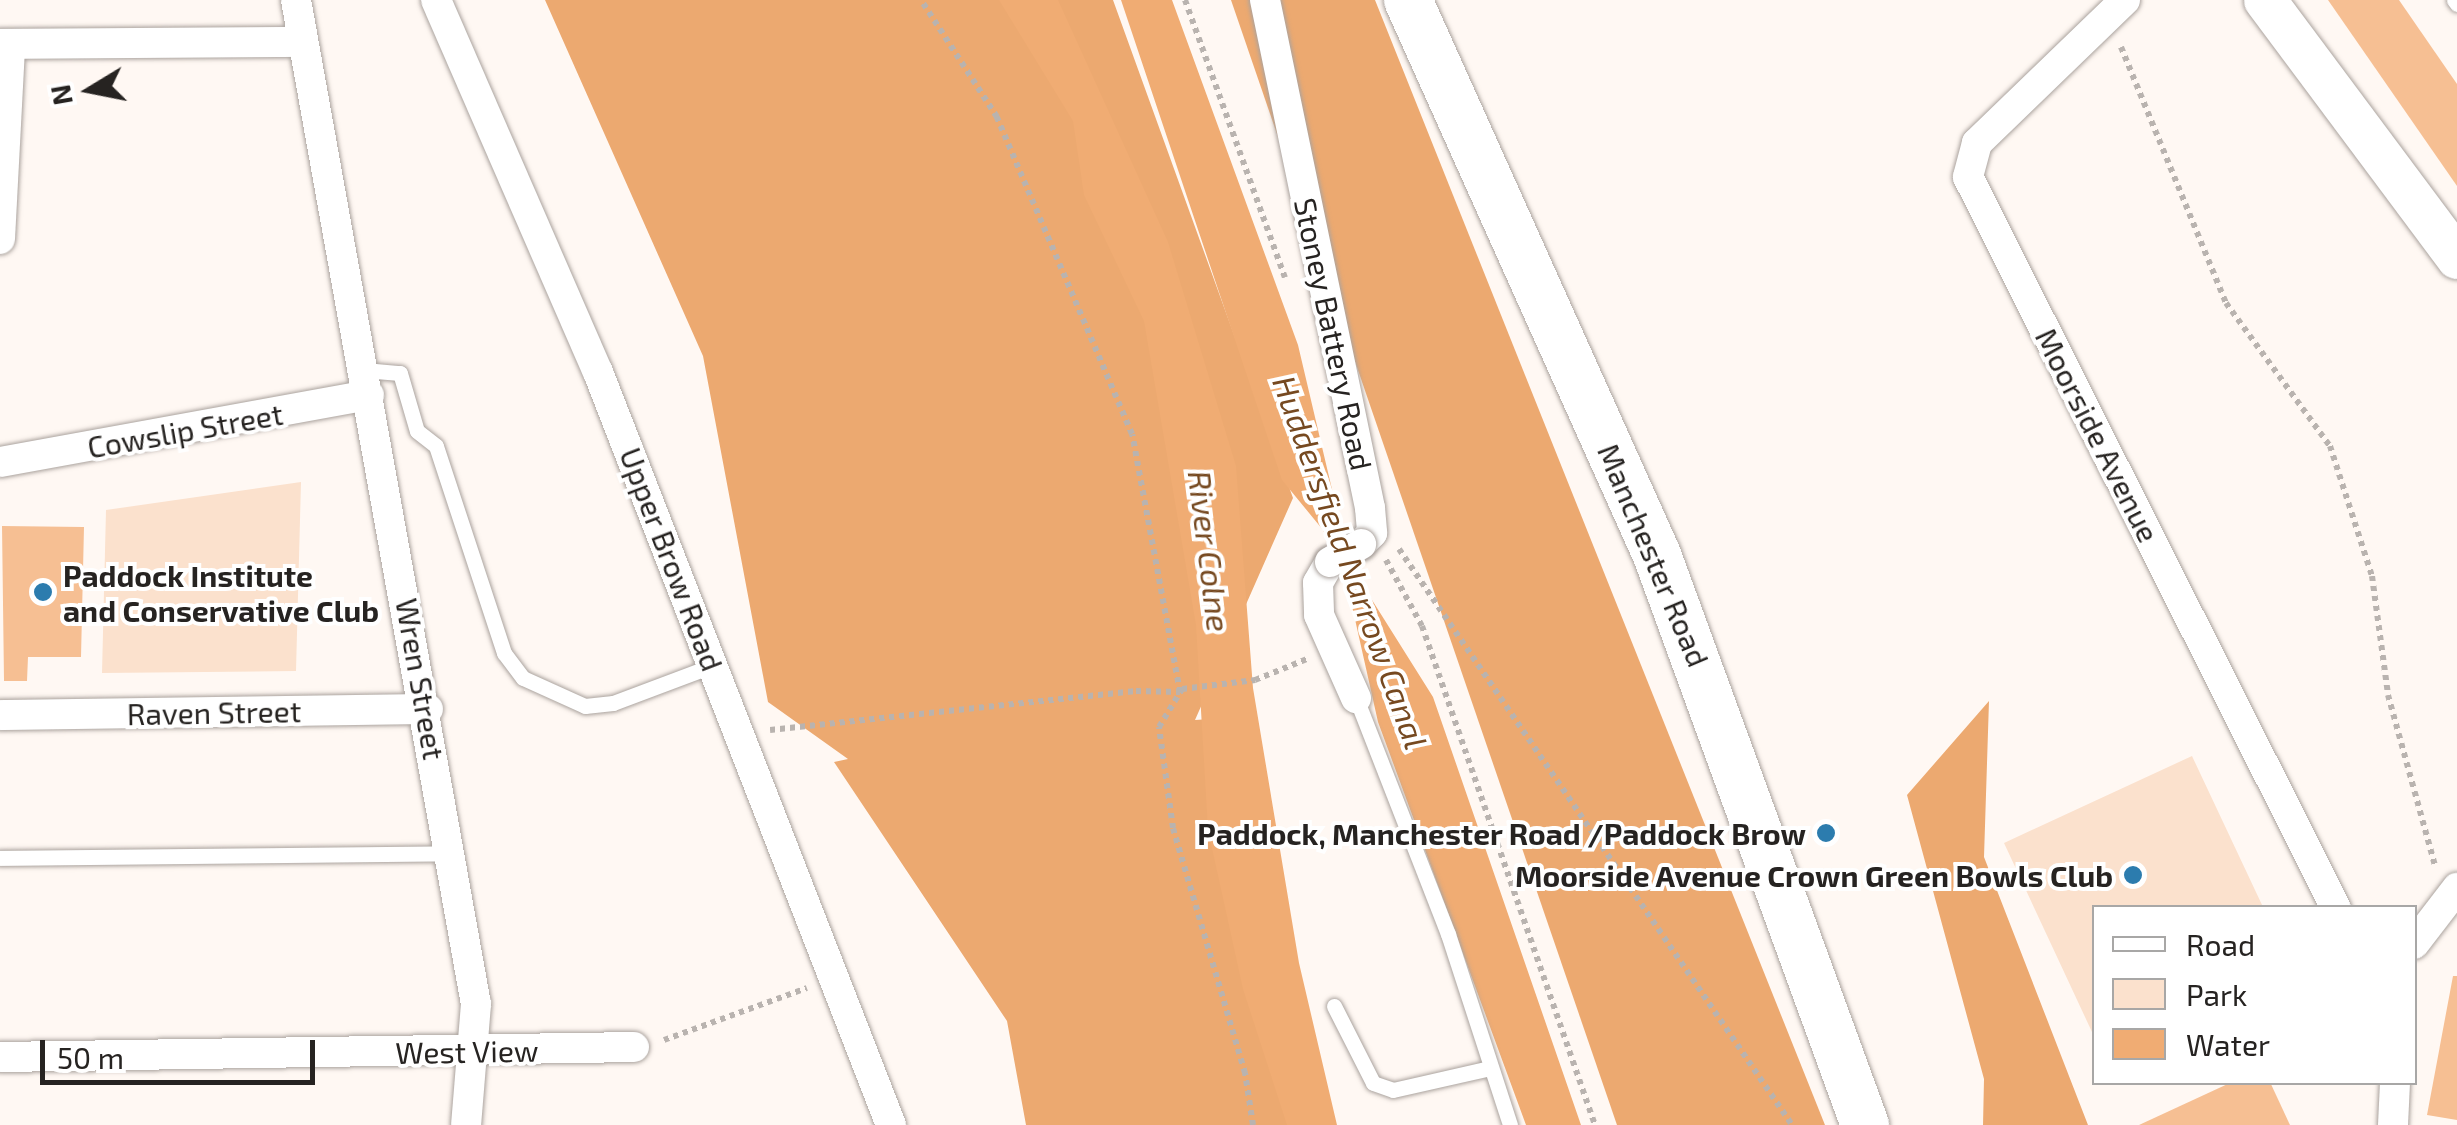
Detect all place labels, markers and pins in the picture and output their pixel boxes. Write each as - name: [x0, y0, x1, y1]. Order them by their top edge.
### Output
- place label: Paddock Institute and Conservative Club: [63, 557, 379, 628]
- marker: Paddock Institute and Conservative Club: [32, 581, 54, 603]
- place label: Paddock, Manchester Road /Paddock Brow: [1197, 815, 1806, 851]
- marker: Paddock, Manchester Road /Paddock Brow: [1815, 822, 1837, 844]
- place label: Moorside Avenue Crown Green Bowls Club: [1514, 857, 2113, 893]
- marker: Moorside Avenue Crown Green Bowls Club: [2122, 864, 2144, 886]

